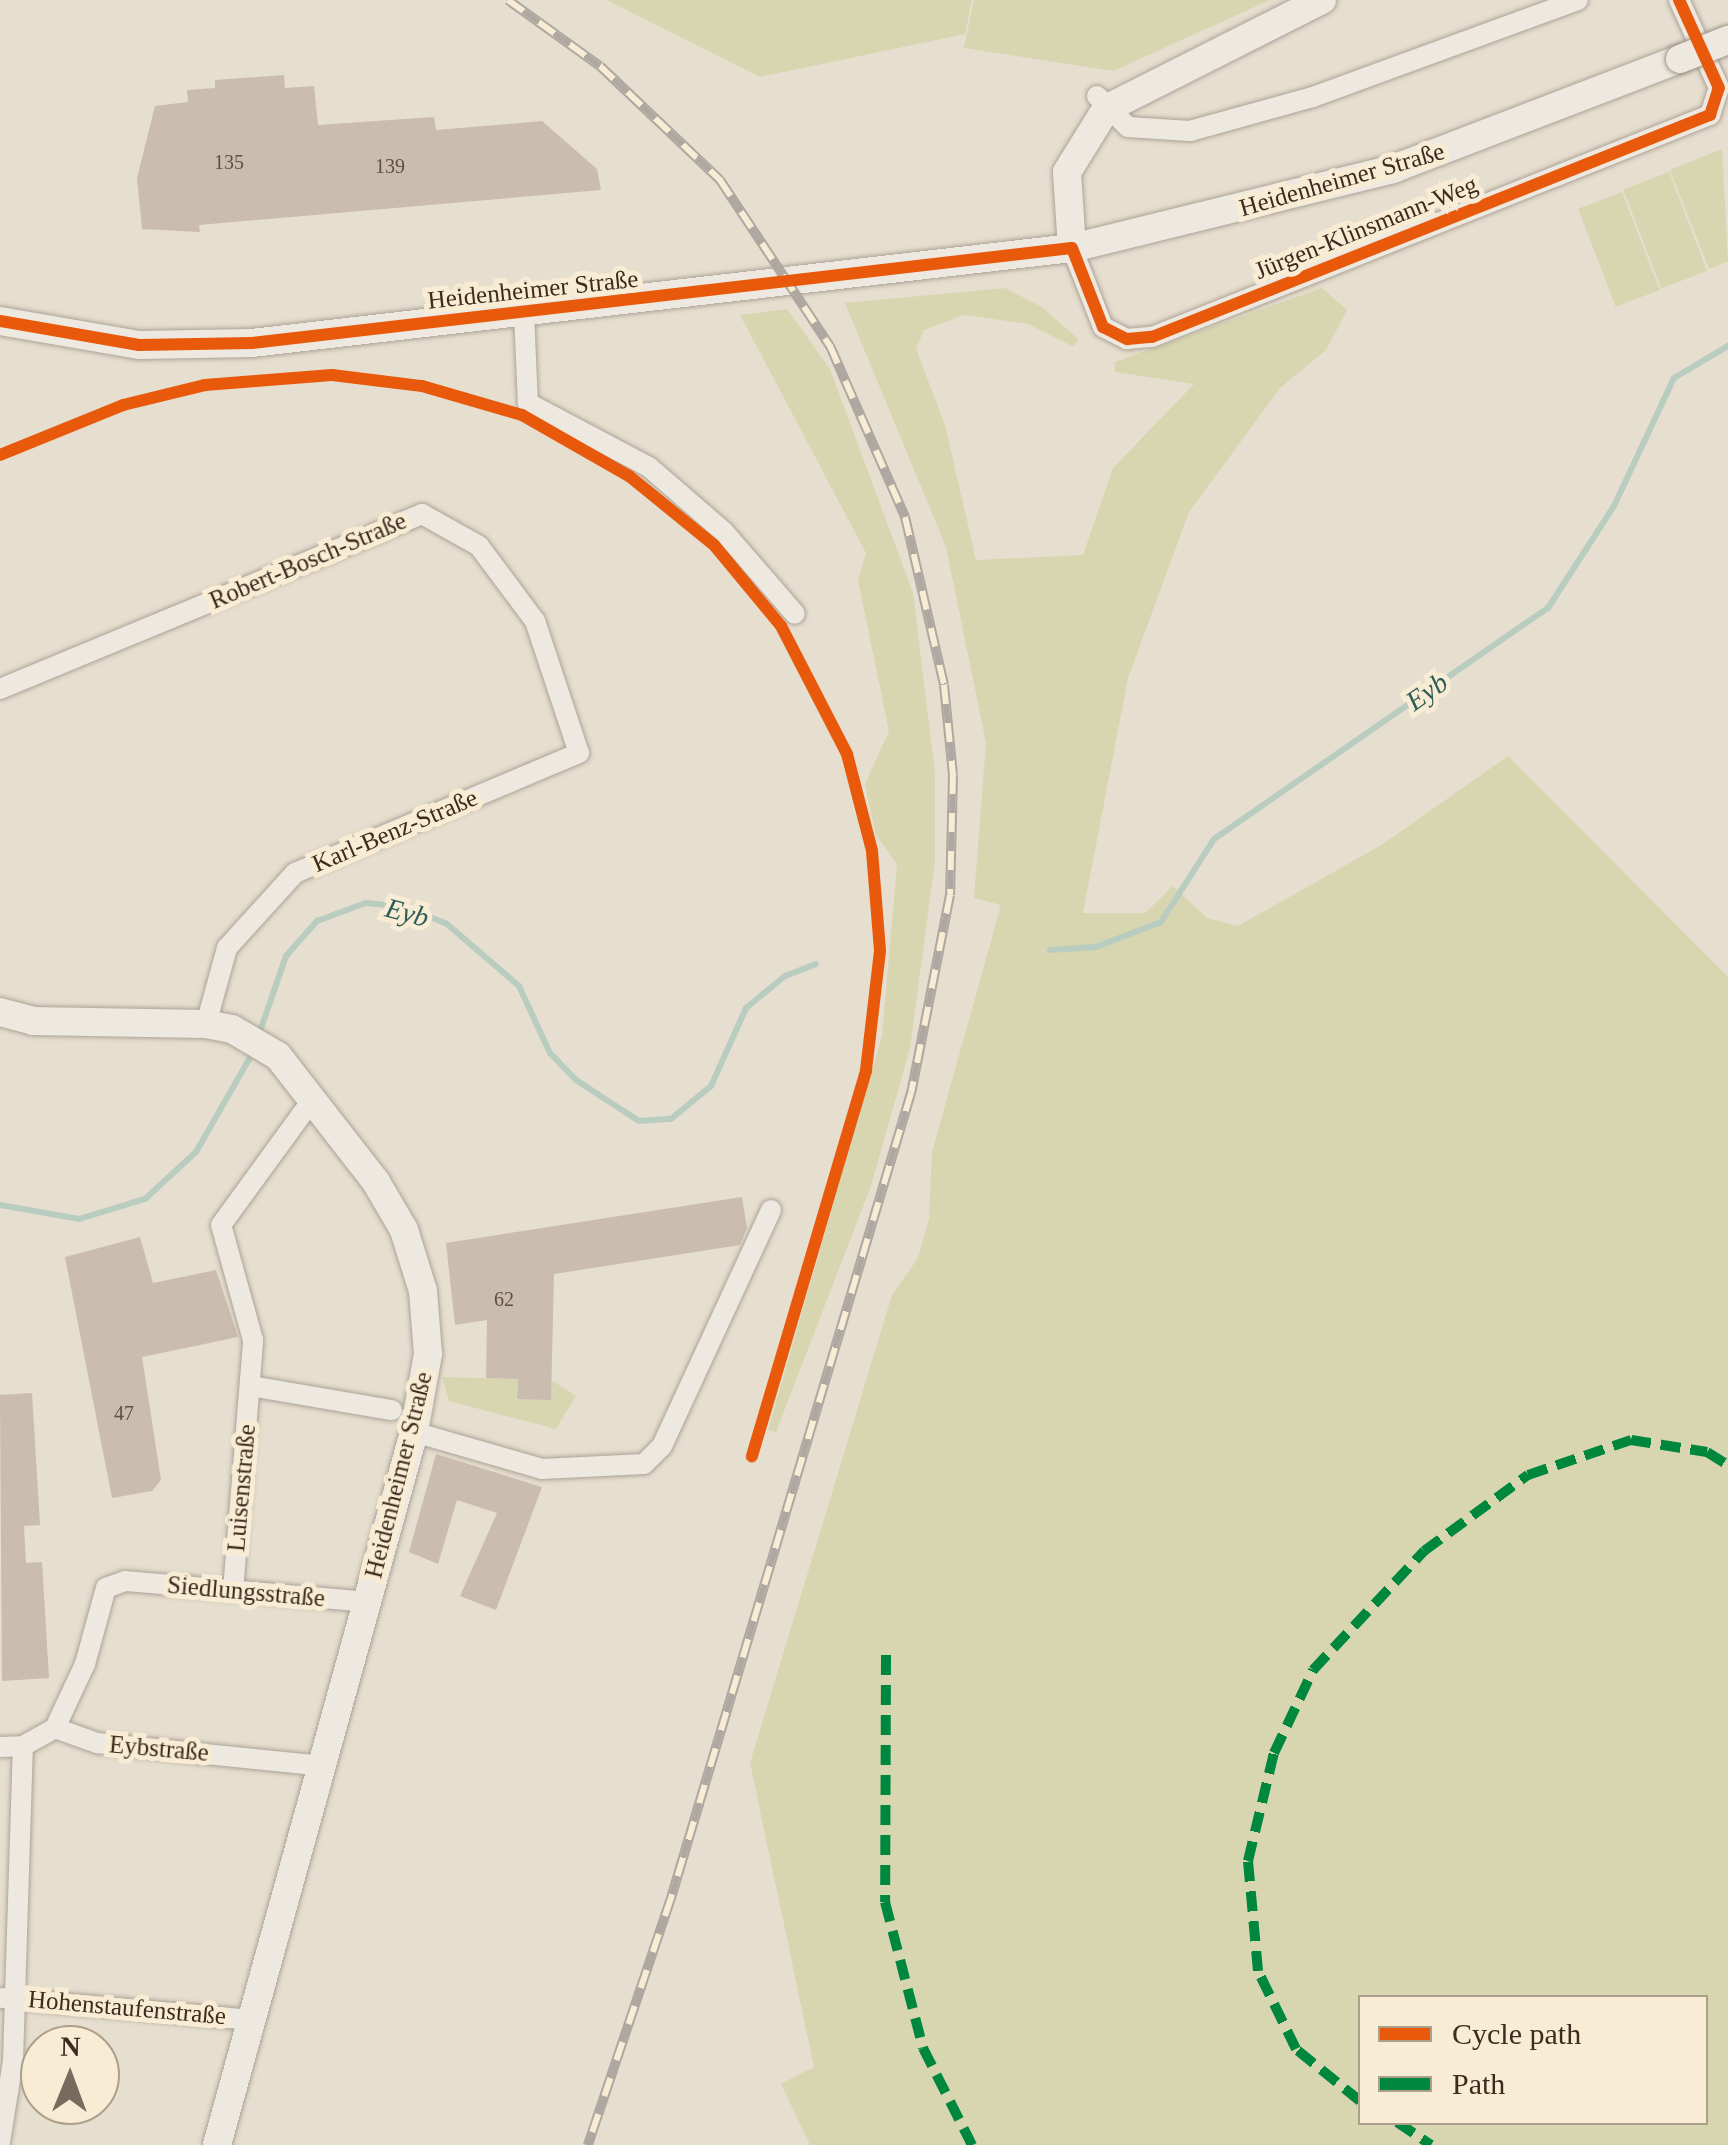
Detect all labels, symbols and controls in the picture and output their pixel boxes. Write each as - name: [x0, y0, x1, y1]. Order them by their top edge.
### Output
- street label: Heidenheimer Straße: [1236, 136, 1448, 224]
- house number: 135: [214, 150, 244, 174]
- house number: 139: [375, 154, 405, 178]
- street label: Jürgen-Klinsmann-Weg: [1250, 170, 1482, 286]
- street label: Heidenheimer Straße: [426, 264, 640, 316]
- street label: Robert-Bosch-Straße: [205, 506, 411, 616]
- water label: Eyb: [1400, 666, 1454, 718]
- street label: Karl-Benz-Straße: [308, 783, 482, 879]
- water label: Eyb: [382, 891, 432, 935]
- house number: 62: [494, 1287, 514, 1311]
- street label: Heidenheimer Straße: [359, 1369, 439, 1581]
- house number: 47: [114, 1401, 134, 1425]
- street label: Luisenstraße: [221, 1423, 263, 1553]
- street label: Siedlungsstraße: [166, 1570, 326, 1614]
- street label: Eybstraße: [108, 1730, 210, 1768]
- street label: Hohenstaufenstraße: [27, 1984, 227, 2032]
- legend: [1358, 1995, 1708, 2125]
- text: Cycle path: [1452, 2017, 1581, 2050]
- north arrow: [20, 2025, 120, 2125]
- text: N: [60, 2031, 81, 2062]
- text: Path: [1452, 2067, 1505, 2100]

